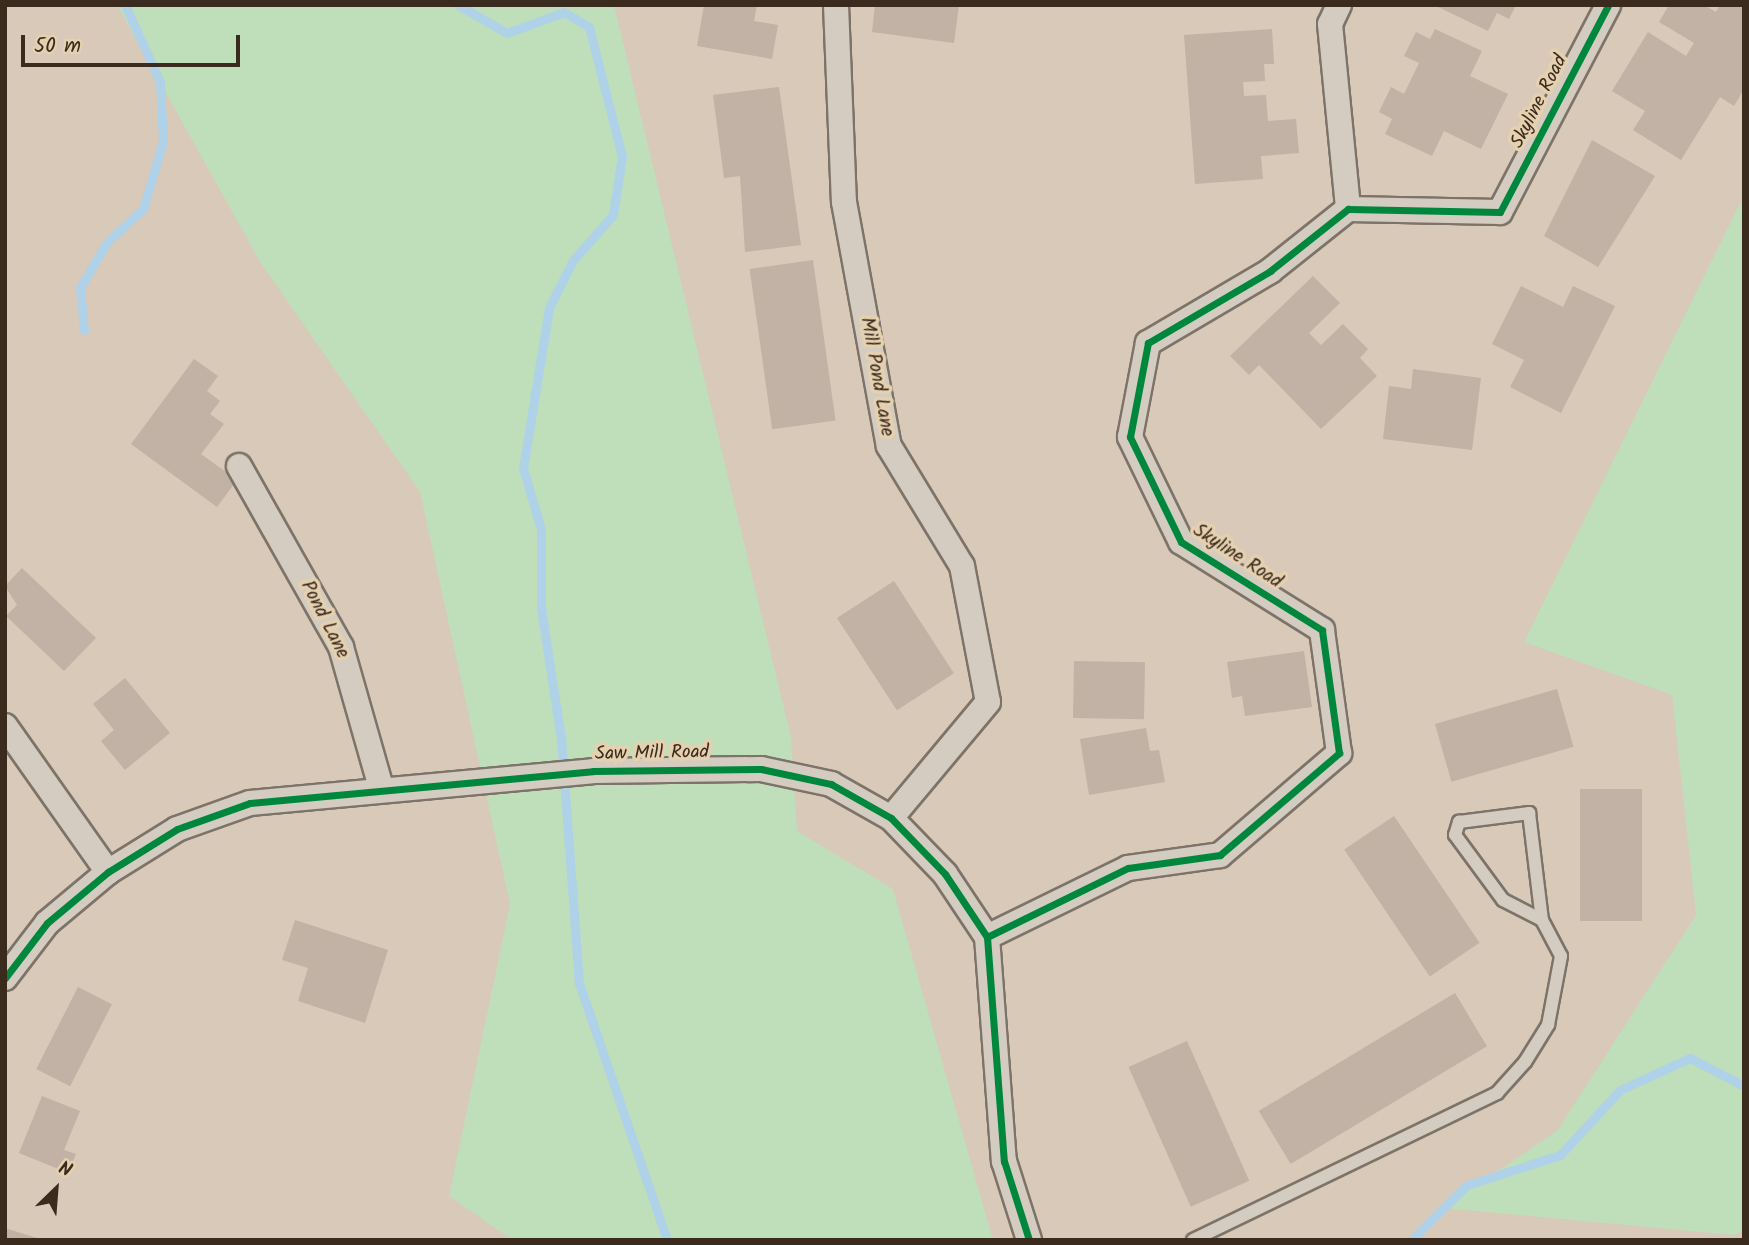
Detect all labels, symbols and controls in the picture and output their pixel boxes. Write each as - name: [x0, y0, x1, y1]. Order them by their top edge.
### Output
- scale bar: [24, 21, 243, 65]
- text: 50 m: [34, 30, 81, 63]
- street label: Skyline Road: [1507, 52, 1573, 152]
- street label: Mill Pond Lane: [854, 316, 898, 438]
- street label: Skyline Road: [1188, 520, 1286, 594]
- street label: Pond Lane: [295, 577, 353, 663]
- street label: Saw Mill Road: [595, 742, 709, 766]
- north arrow: [21, 1154, 91, 1224]
- text: N: [53, 1154, 77, 1186]

